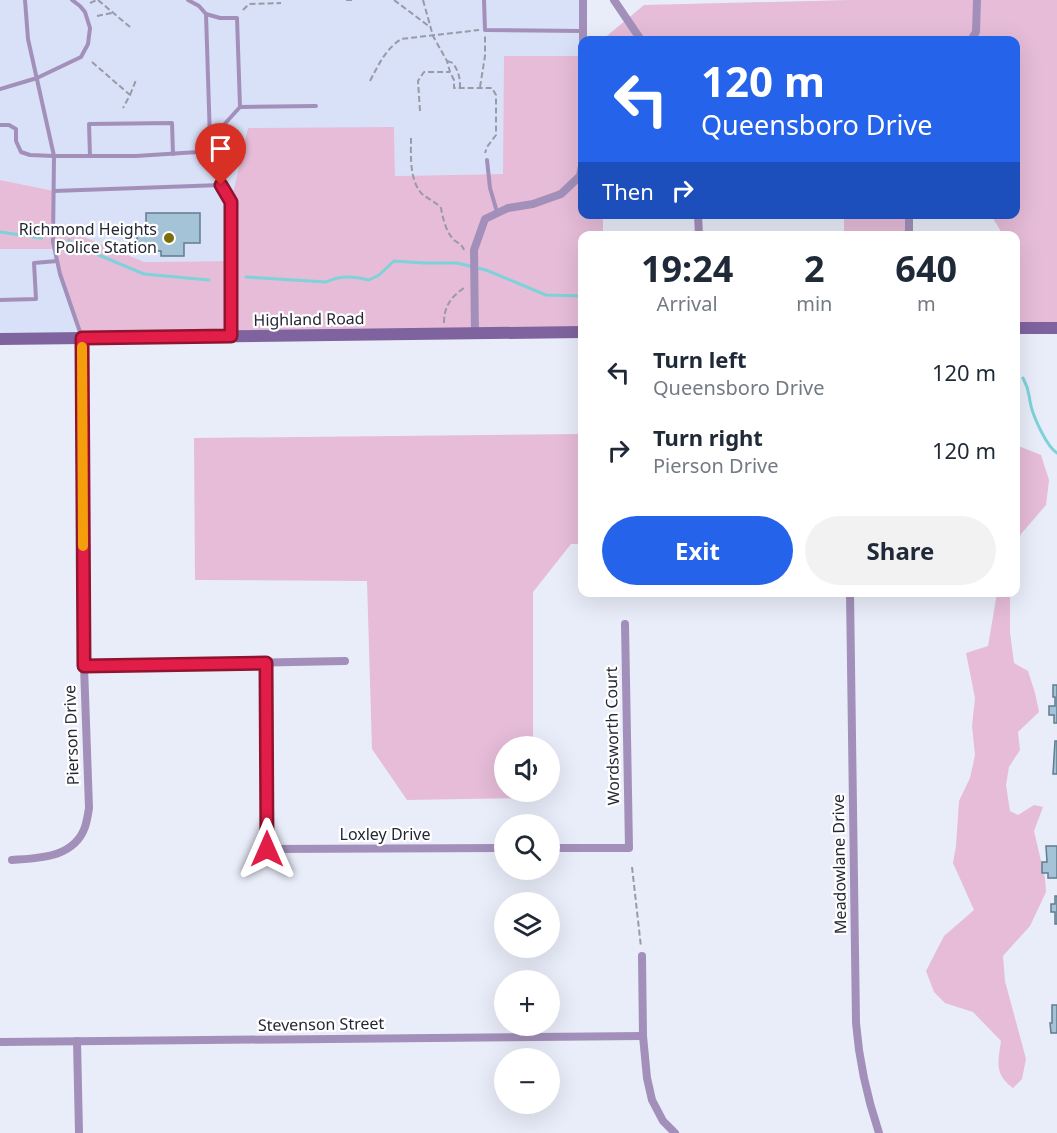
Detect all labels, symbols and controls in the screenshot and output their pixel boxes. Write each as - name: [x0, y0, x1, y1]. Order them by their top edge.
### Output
- text: 120 m: [701, 52, 825, 109]
- icon: left: [602, 60, 680, 138]
- text: Queensboro Drive: [701, 106, 933, 143]
- pin: [195, 123, 246, 185]
- icon: arrive: [204, 132, 237, 165]
- icon: right: [666, 174, 699, 207]
- text: Then: [602, 176, 654, 206]
- place label: Richmond Heights Police Station: [19, 218, 157, 258]
- marker: Richmond Heights Police Station: [162, 231, 176, 245]
- text: 19:24: [641, 244, 733, 293]
- text: 2: [804, 244, 825, 293]
- text: 640: [895, 244, 957, 293]
- text: Arrival: [657, 290, 718, 317]
- text: min: [796, 290, 832, 317]
- text: m: [917, 290, 936, 317]
- street label: Highland Road: [253, 307, 365, 331]
- text: Turn left: [653, 344, 747, 374]
- icon: left: [602, 356, 635, 389]
- text: 120 m: [932, 357, 996, 387]
- text: Queensboro Drive: [653, 374, 825, 401]
- text: Turn right: [653, 422, 763, 452]
- icon: right: [602, 434, 635, 467]
- text: 120 m: [932, 435, 996, 465]
- text: Pierson Drive: [653, 452, 779, 479]
- button: Exit: [602, 516, 793, 585]
- button: Share: [805, 516, 996, 585]
- street label: Wordsworth Court: [600, 666, 624, 806]
- street label: Pierson Drive: [58, 684, 84, 786]
- map controls: [494, 736, 560, 1114]
- button: sound: [494, 736, 560, 802]
- street label: Meadowlane Drive: [827, 794, 851, 934]
- button: search: [494, 814, 560, 880]
- position arrow: [235, 817, 299, 881]
- street label: Loxley Drive: [340, 823, 430, 845]
- button: layers: [494, 892, 560, 958]
- button: +: [494, 970, 560, 1036]
- street label: Stevenson Street: [258, 1012, 385, 1036]
- button: −: [494, 1048, 560, 1114]

